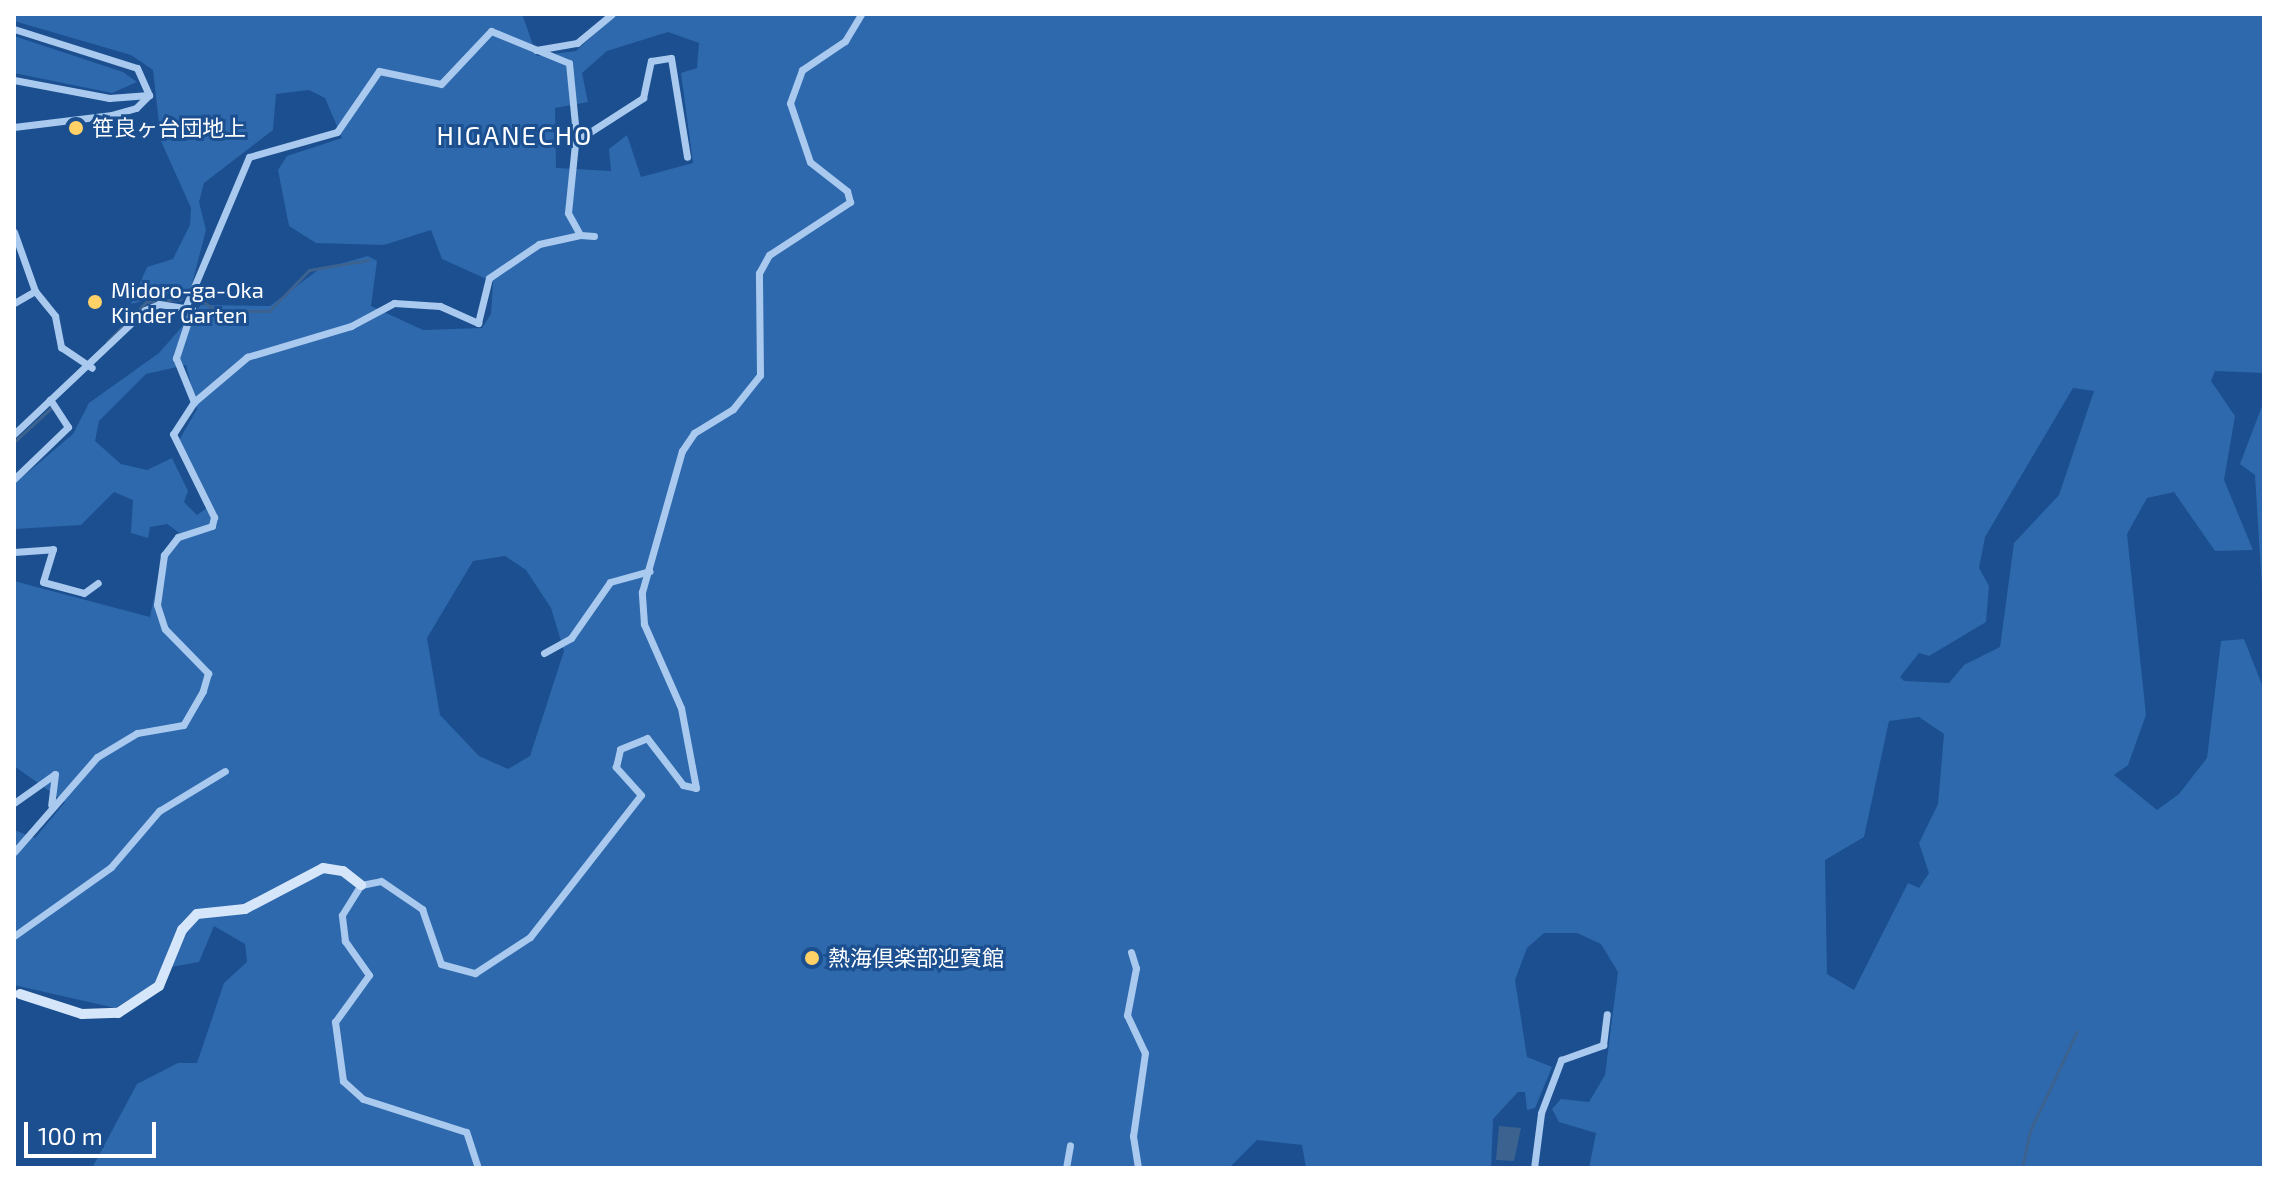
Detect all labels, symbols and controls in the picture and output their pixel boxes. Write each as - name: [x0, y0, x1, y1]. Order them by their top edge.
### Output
- place label: 笹良ヶ台団地上: [92, 115, 246, 141]
- marker: 笹良ヶ台団地上: [67, 119, 85, 137]
- district label: HIGANECHO: [437, 119, 593, 151]
- place label: Midoro-ga-Oka Kinder Garten: [111, 276, 264, 328]
- marker: Midoro-ga-Oka Kinder Garten: [86, 293, 104, 311]
- place label: 熱海倶楽部迎賓館: [828, 945, 1004, 971]
- marker: 熱海倶楽部迎賓館: [803, 949, 821, 967]
- scale bar: [28, 1106, 160, 1156]
- text: 100 m: [38, 1121, 103, 1150]

